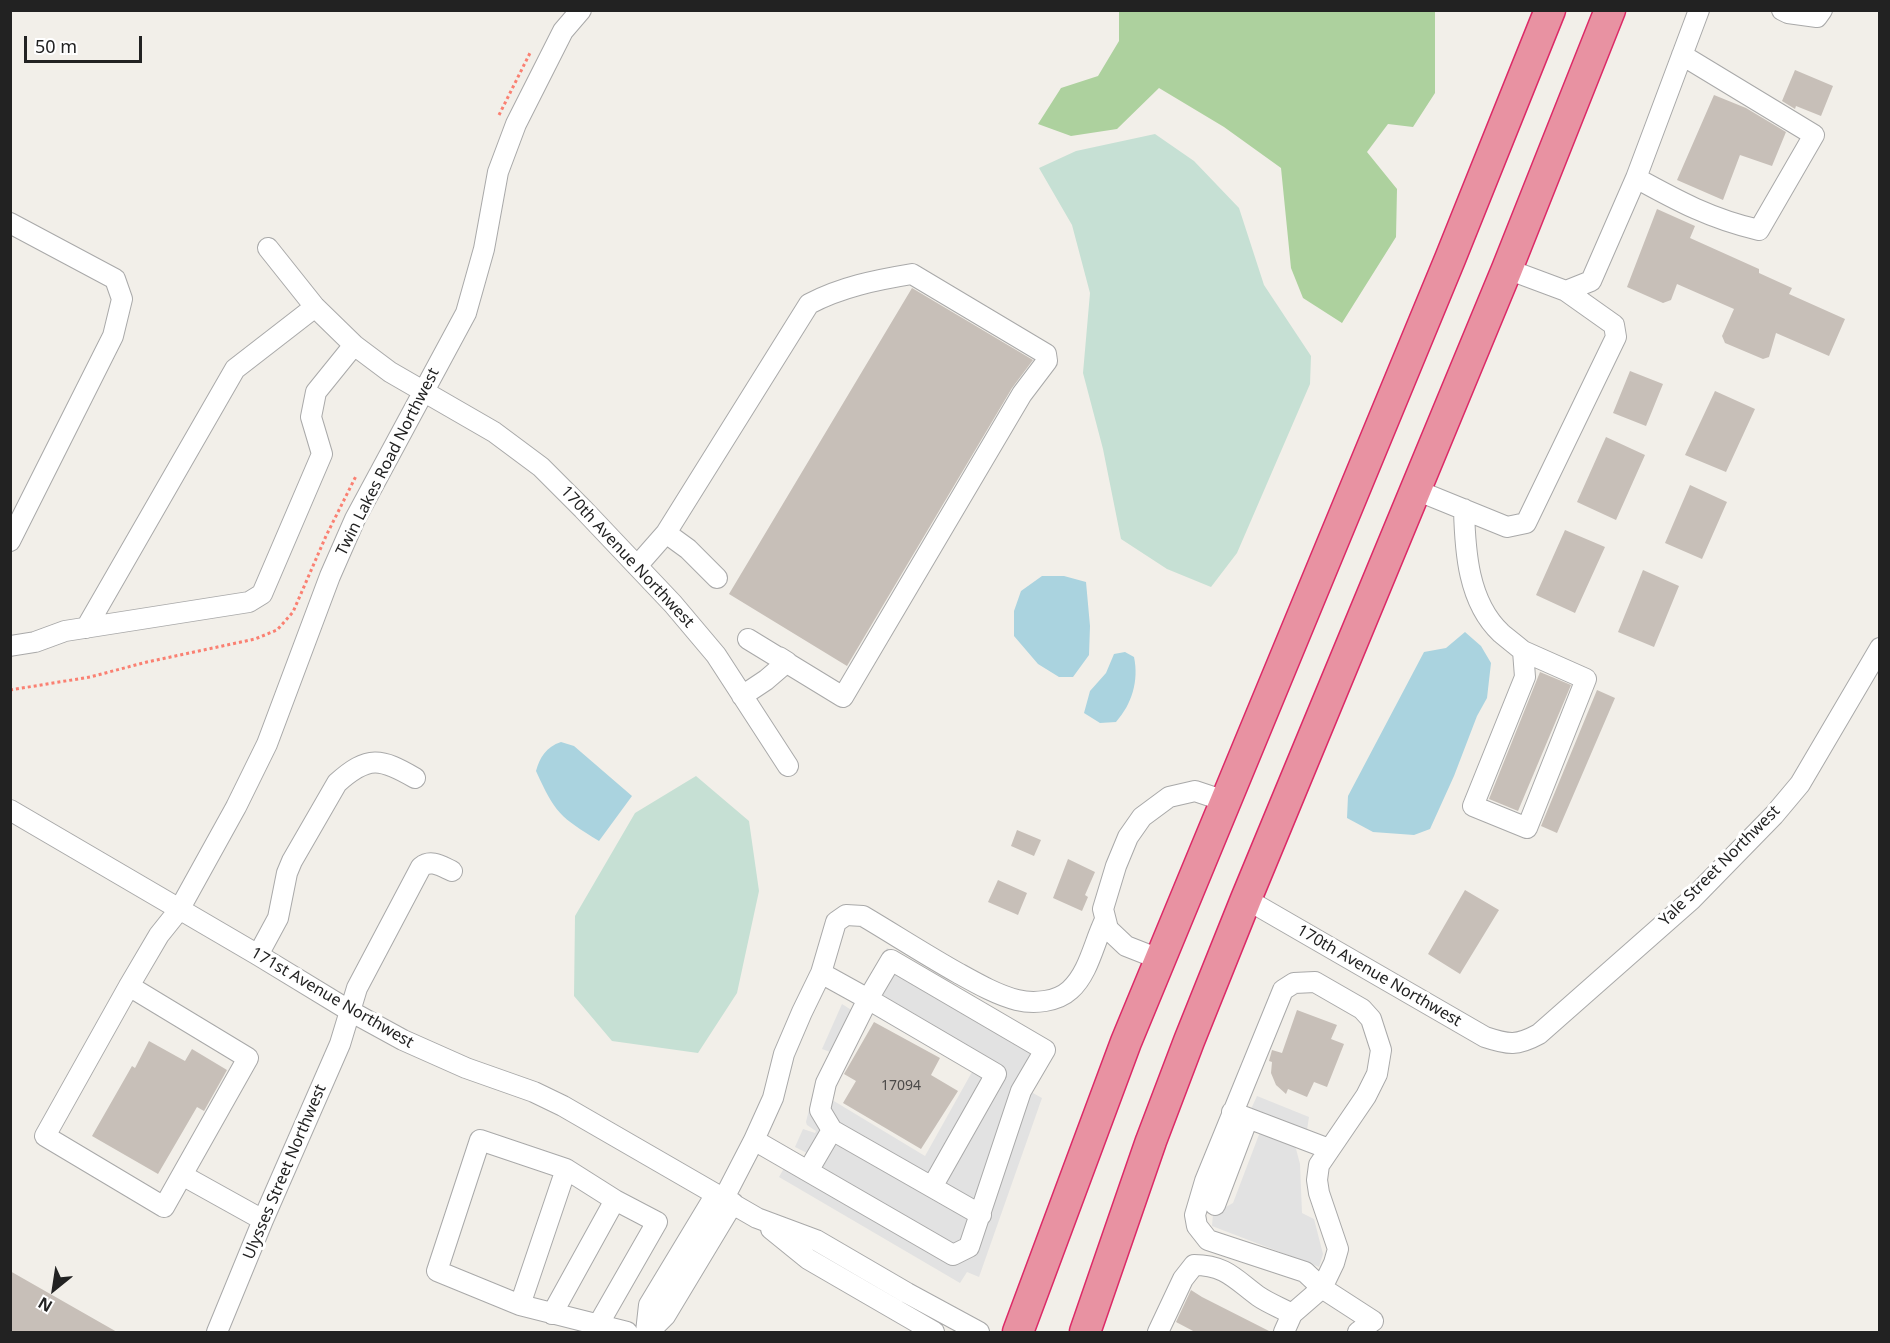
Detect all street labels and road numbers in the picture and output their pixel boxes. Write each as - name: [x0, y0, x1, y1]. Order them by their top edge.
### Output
- street label: Twin Lakes Road Northwest: [332, 365, 444, 559]
- street label: 170th Avenue Northwest: [556, 482, 698, 632]
- street label: Yale Street Northwest: [1656, 802, 1784, 930]
- street label: 170th Avenue Northwest: [1293, 921, 1465, 1031]
- street label: 171st Avenue Northwest: [247, 944, 417, 1052]
- street label: Ulysses Street Northwest: [239, 1082, 331, 1262]

